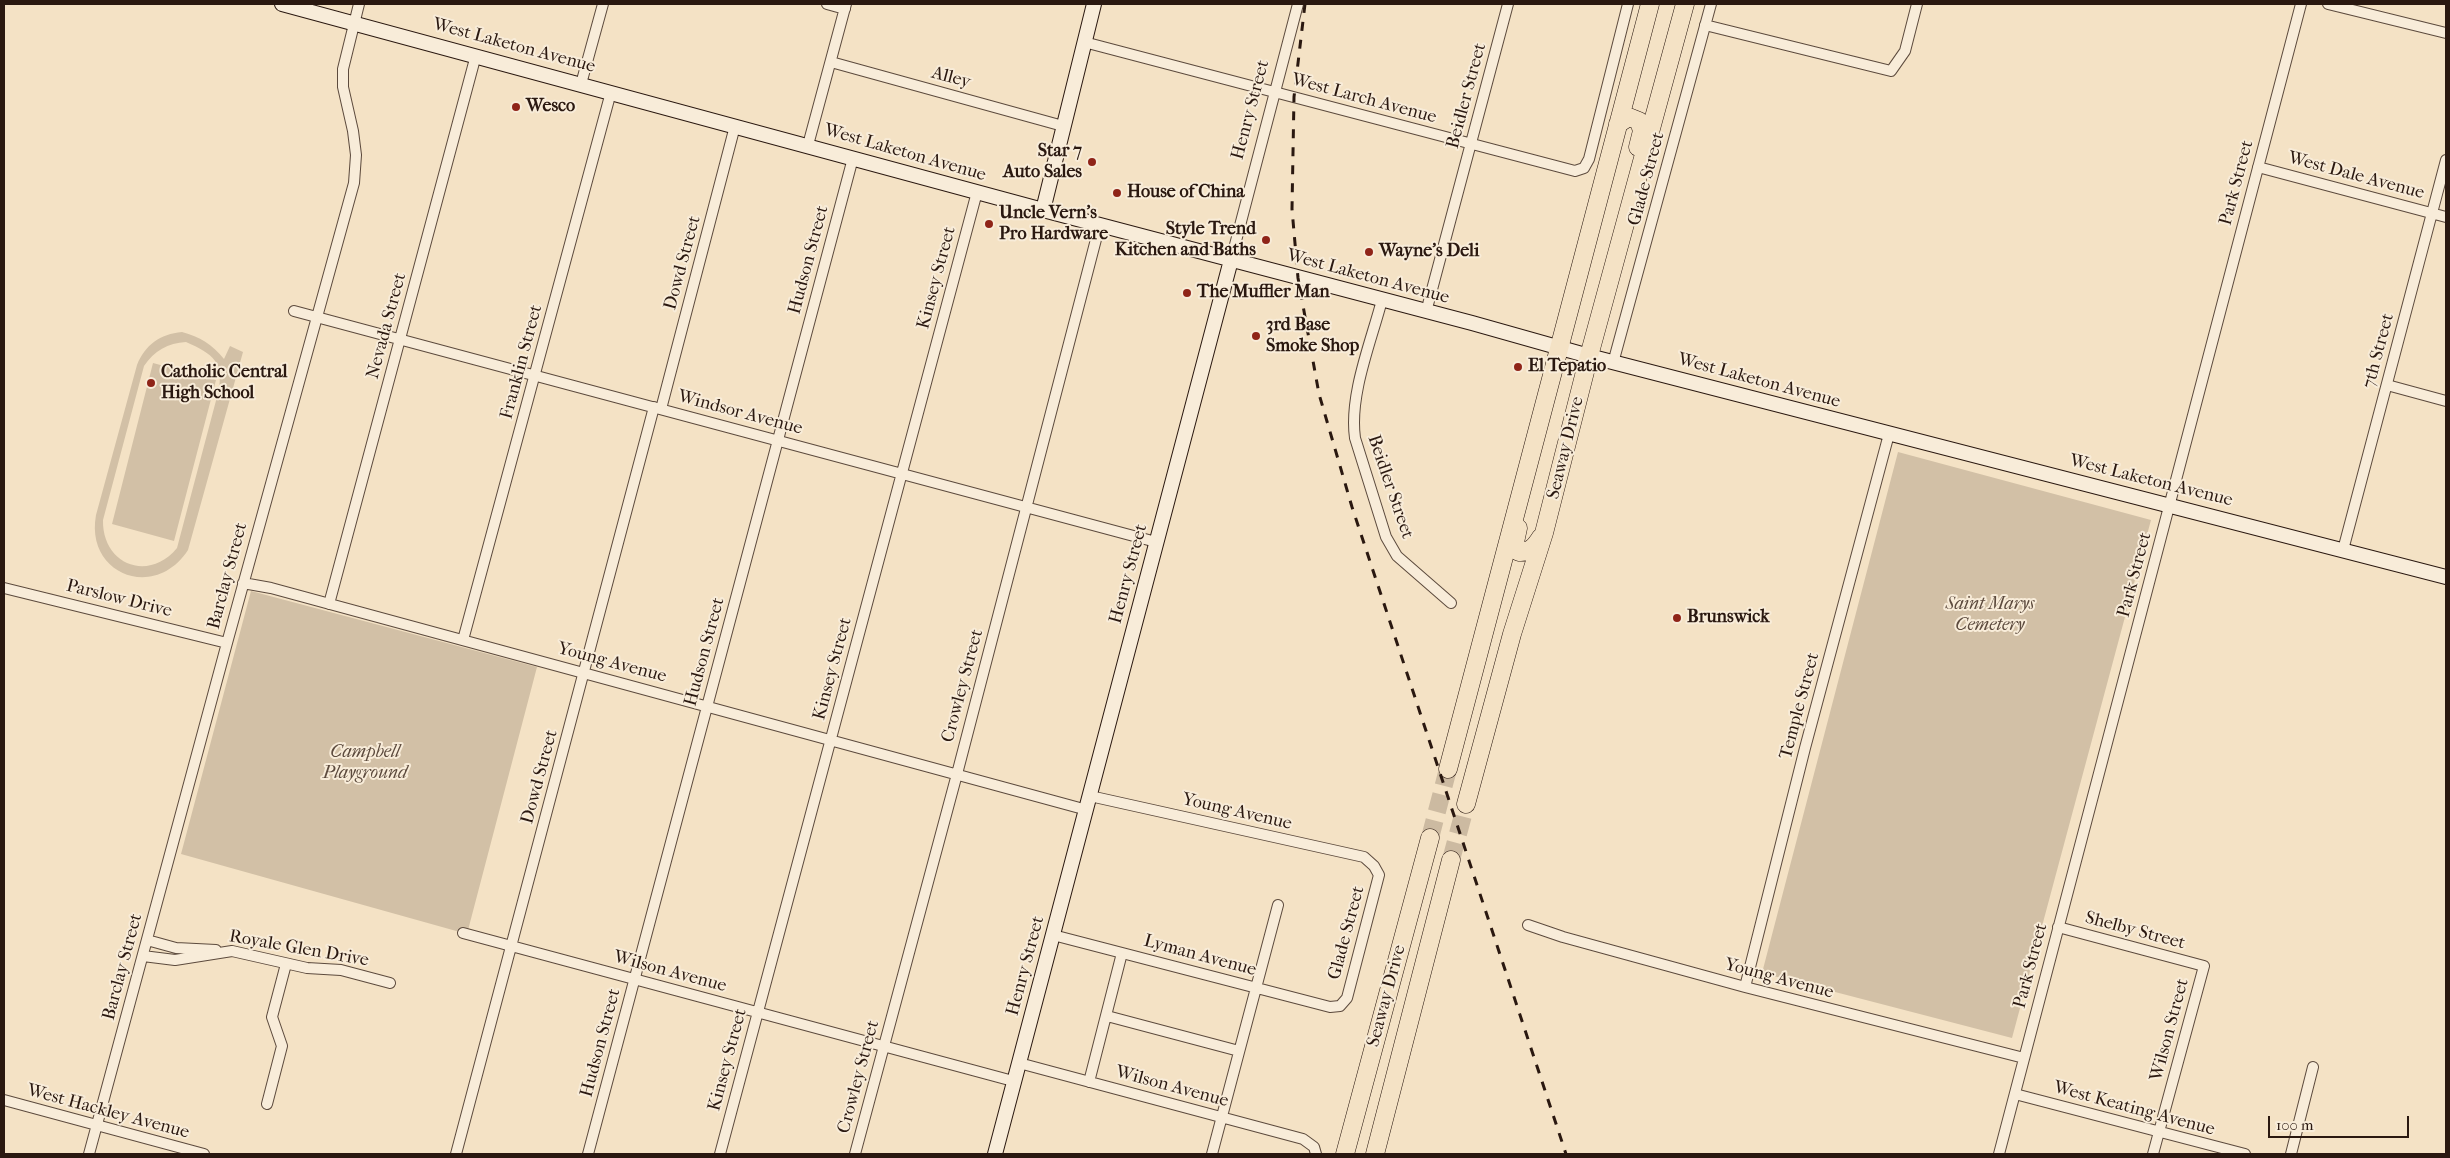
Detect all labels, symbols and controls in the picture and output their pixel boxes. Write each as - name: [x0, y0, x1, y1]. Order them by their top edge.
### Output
- street label: West Laketon Avenue: [430, 14, 598, 78]
- street label: Beidler Street: [1443, 41, 1491, 151]
- street label: Henry Street: [1227, 58, 1275, 162]
- street label: Alley: [929, 62, 973, 94]
- street label: West Larch Avenue: [1289, 69, 1439, 129]
- place label: Wesco: [526, 96, 575, 118]
- marker: Wesco: [510, 101, 522, 113]
- street label: West Laketon Avenue: [822, 120, 988, 186]
- street label: Glade Street: [1624, 130, 1670, 228]
- street label: Park Street: [2215, 138, 2259, 228]
- place label: Star 7 Auto Sales: [1003, 141, 1082, 183]
- street label: West Dale Avenue: [2286, 147, 2426, 205]
- marker: Star 7 Auto Sales: [1086, 156, 1098, 168]
- place label: House of China: [1127, 182, 1245, 204]
- marker: House of China: [1111, 187, 1123, 199]
- street label: Hudson Street: [784, 203, 834, 317]
- place label: Uncle Vern's Pro Hardware: [999, 203, 1108, 245]
- street label: Dowd Street: [660, 214, 706, 312]
- marker: Uncle Vern's Pro Hardware: [983, 218, 995, 230]
- place label: Style Trend Kitchen and Baths: [1115, 219, 1256, 262]
- street label: Kinsey Street: [913, 224, 961, 332]
- marker: Style Trend Kitchen and Baths: [1260, 234, 1272, 246]
- place label: Wayne's Deli: [1379, 241, 1479, 263]
- street label: West Laketon Avenue: [1284, 245, 1452, 309]
- marker: Wayne's Deli: [1363, 246, 1375, 258]
- street label: Nevada Street: [363, 271, 411, 381]
- place label: The Muffler Man: [1197, 282, 1330, 304]
- marker: The Muffler Man: [1181, 287, 1193, 299]
- street label: Franklin Street: [496, 302, 548, 422]
- street label: 7th Street: [2359, 311, 2399, 391]
- place label: 3rd Base Smoke Shop: [1266, 315, 1359, 358]
- marker: 3rd Base Smoke Shop: [1250, 330, 1262, 342]
- street label: West Laketon Avenue: [1675, 349, 1843, 413]
- place label: El Tepatio: [1528, 356, 1606, 378]
- marker: El Tepatio: [1512, 361, 1524, 373]
- place label: Catholic Central High School: [161, 362, 288, 404]
- marker: Catholic Central High School: [145, 377, 157, 389]
- street label: Windsor Avenue: [675, 386, 805, 440]
- street label: Seaway Drive: [1543, 395, 1589, 501]
- street label: Beidler Street: [1362, 432, 1418, 542]
- street label: West Laketon Avenue: [2067, 450, 2235, 512]
- street label: Barclay Street: [203, 520, 253, 632]
- street label: Henry Street: [1105, 522, 1153, 626]
- street label: Park Street: [2113, 530, 2157, 620]
- street label: Parslow Drive: [64, 575, 174, 623]
- park label: Saint Marys Cemetery: [1945, 594, 2035, 636]
- street label: Hudson Street: [680, 595, 730, 709]
- place label: Brunswick: [1687, 607, 1769, 629]
- marker: Brunswick: [1671, 612, 1683, 624]
- street label: Kinsey Street: [809, 615, 857, 723]
- street label: Crowley Street: [938, 627, 988, 745]
- street label: Young Avenue: [555, 638, 669, 688]
- street label: Temple Street: [1775, 650, 1825, 762]
- street label: Dowd Street: [517, 728, 563, 826]
- park label: Campbell Playground: [323, 742, 407, 784]
- street label: Young Avenue: [1180, 789, 1294, 835]
- street label: Glade Street: [1324, 884, 1370, 982]
- street label: Shelby Street: [2083, 907, 2187, 955]
- street label: Barclay Street: [98, 911, 148, 1023]
- street label: Henry Street: [1002, 914, 1050, 1018]
- street label: Park Street: [2009, 921, 2053, 1011]
- street label: Royale Glen Drive: [227, 926, 371, 972]
- street label: Lyman Avenue: [1141, 931, 1259, 981]
- street label: Seaway Drive: [1363, 943, 1411, 1049]
- street label: Wilson Avenue: [611, 947, 729, 997]
- street label: Young Avenue: [1722, 954, 1836, 1004]
- street label: Wilson Street: [2146, 976, 2194, 1084]
- street label: Hudson Street: [576, 986, 626, 1100]
- street label: Kinsey Street: [704, 1006, 752, 1114]
- street label: Crowley Street: [834, 1018, 884, 1136]
- street label: Wilson Avenue: [1113, 1062, 1231, 1112]
- street label: West Keating Avenue: [2051, 1077, 2217, 1141]
- street label: West Hackley Avenue: [25, 1080, 191, 1144]
- scale bar: [2270, 1106, 2411, 1138]
- text: 100 m: [2276, 1116, 2314, 1134]

